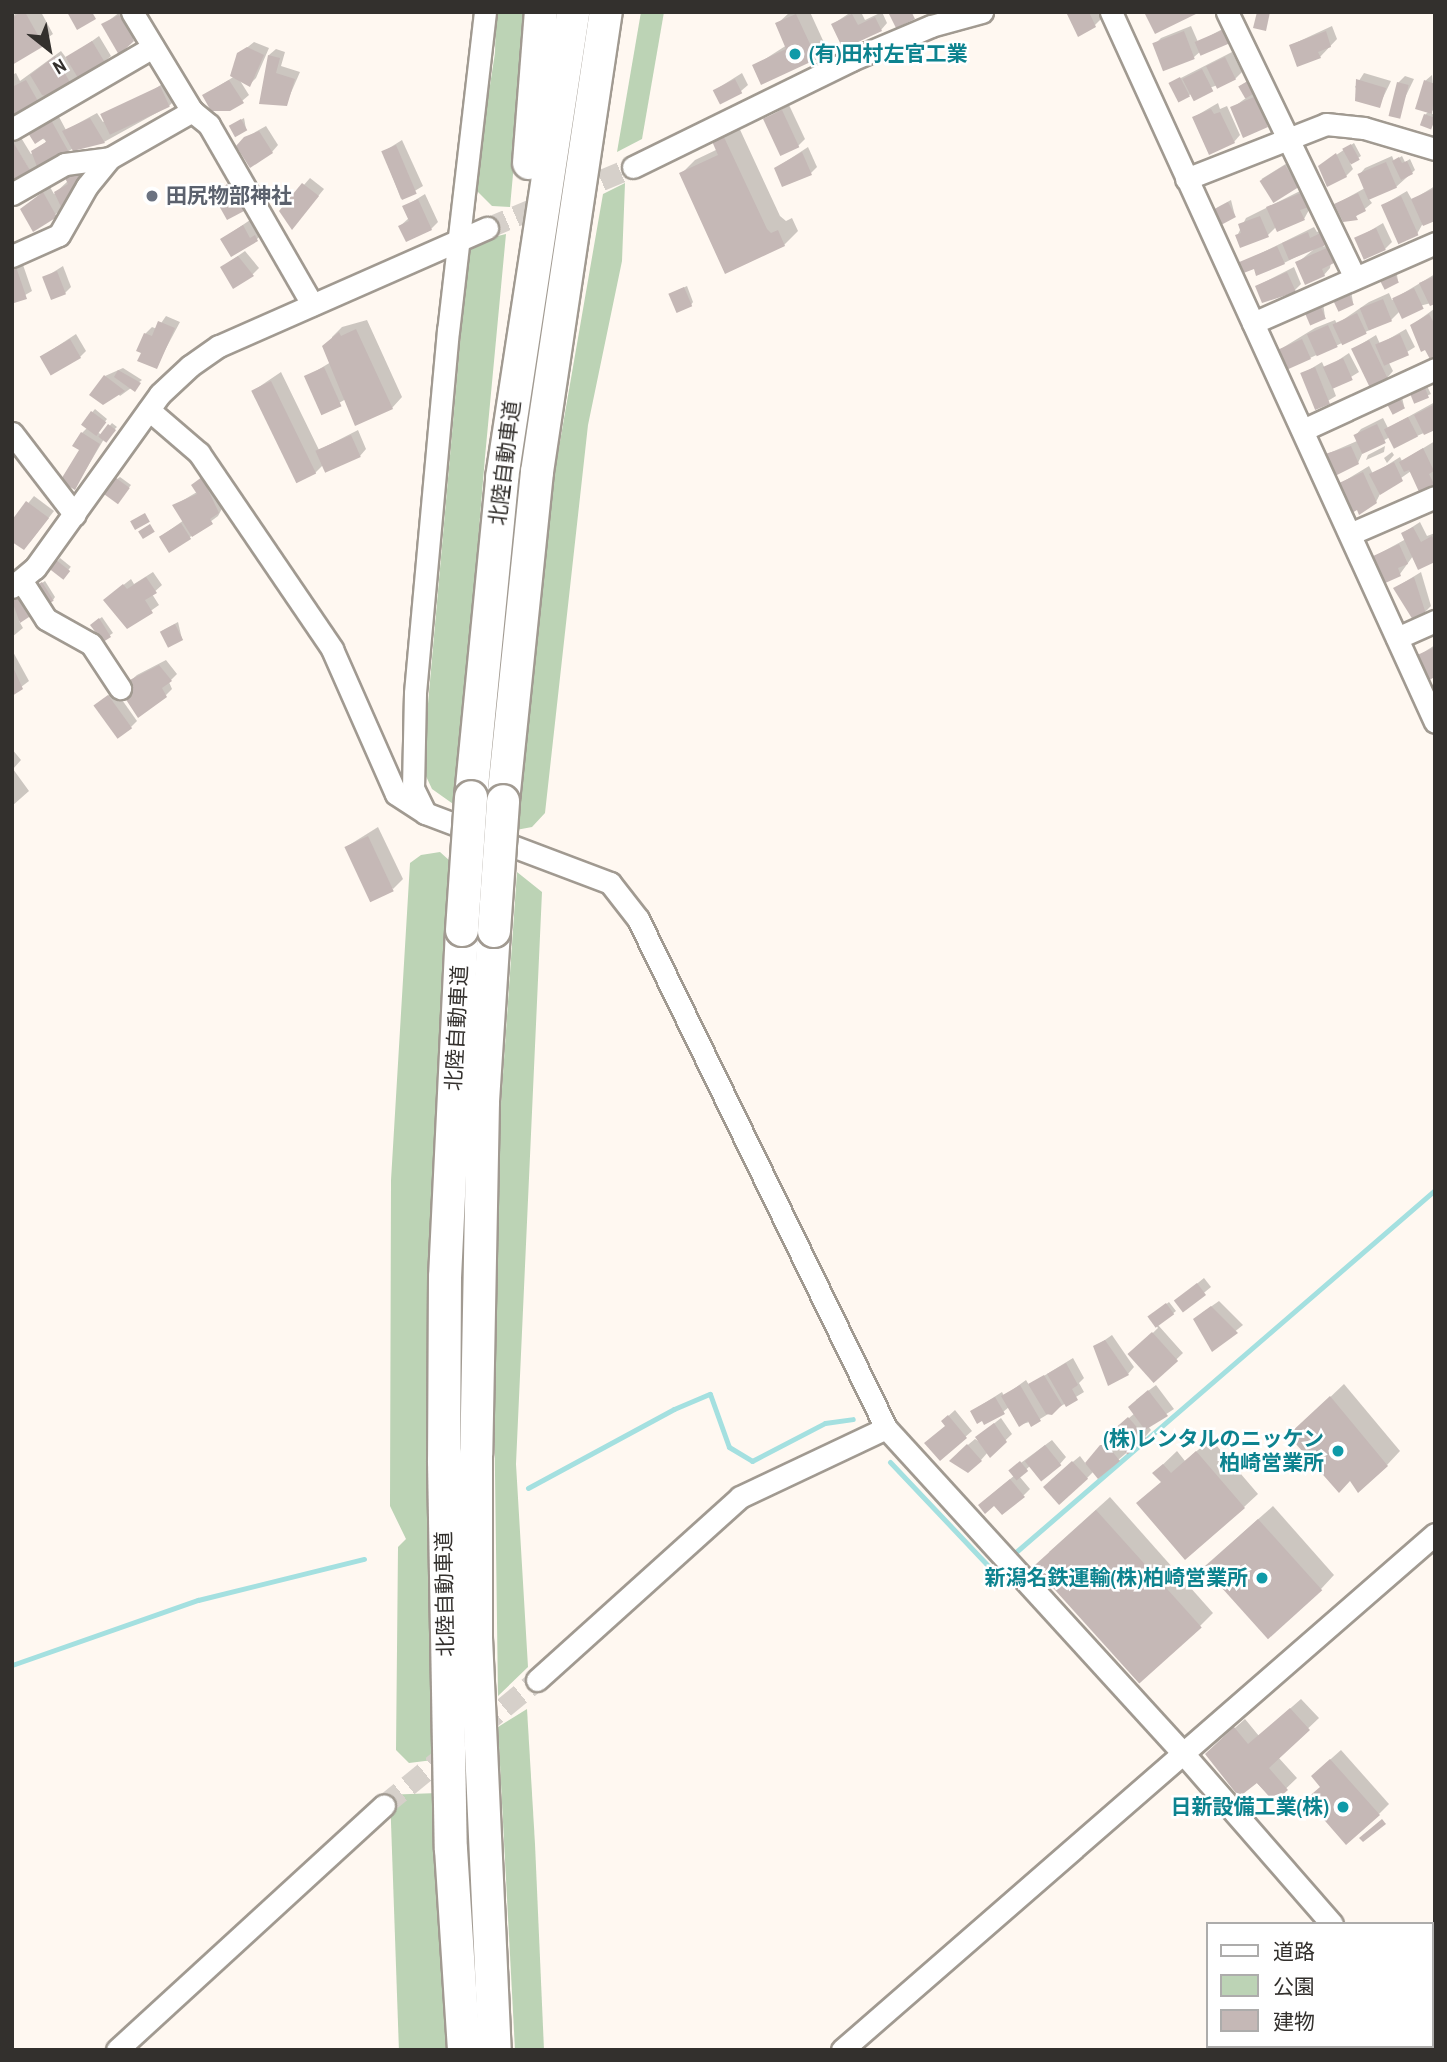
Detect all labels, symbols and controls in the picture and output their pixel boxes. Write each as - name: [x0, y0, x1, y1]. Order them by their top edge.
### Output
- north arrow: [14, 14, 84, 84]
- place label: (有)田村左官工業: [809, 41, 967, 67]
- marker: (有)田村左官工業: [787, 46, 803, 62]
- text: N: [48, 53, 71, 81]
- place label: 田尻物部神社: [166, 183, 292, 209]
- marker: 田尻物部神社: [144, 188, 160, 204]
- street label: 北陸自動車道: [485, 399, 525, 527]
- street label: 北陸自動車道: [441, 964, 473, 1092]
- place label: (株)レンタルのニッケン 柏崎営業所: [1103, 1426, 1324, 1476]
- marker: (株)レンタルのニッケン 柏崎営業所: [1330, 1443, 1346, 1459]
- street label: 北陸自動車道: [431, 1531, 459, 1657]
- place label: 新潟名鉄運輸(株)柏崎営業所: [985, 1565, 1248, 1591]
- marker: 新潟名鉄運輸(株)柏崎営業所: [1254, 1570, 1270, 1586]
- place label: 日新設備工業(株): [1171, 1794, 1329, 1820]
- marker: 日新設備工業(株): [1335, 1799, 1351, 1815]
- legend: [1206, 1922, 1433, 2048]
- text: 道路: [1273, 1937, 1315, 1966]
- text: 公園: [1273, 1972, 1315, 2001]
- text: 建物: [1273, 2007, 1315, 2036]

